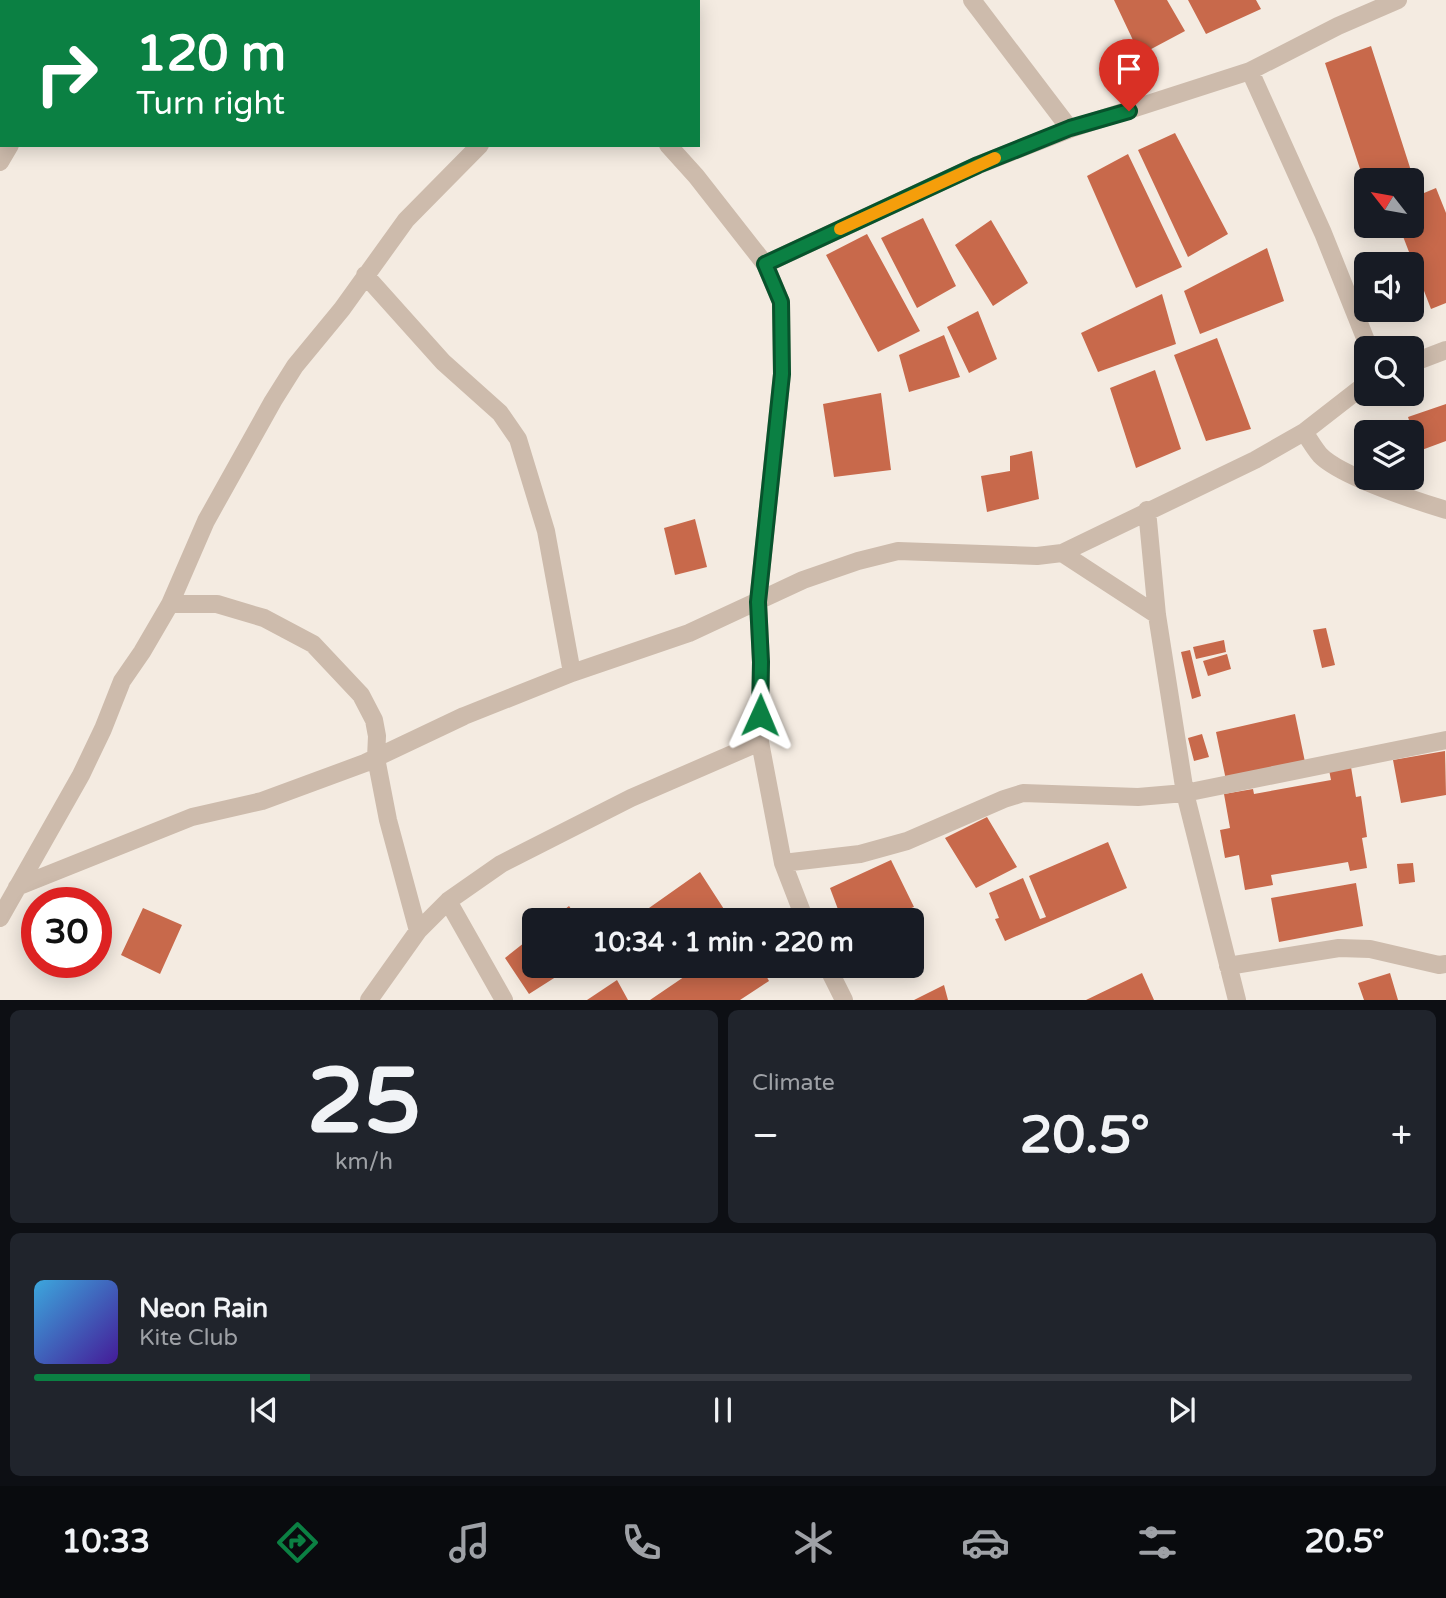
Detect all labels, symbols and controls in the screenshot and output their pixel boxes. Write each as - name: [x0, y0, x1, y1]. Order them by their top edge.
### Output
- text: 120 m: [136, 25, 286, 84]
- icon: right: [21, 28, 112, 119]
- pin: [1099, 39, 1159, 111]
- icon: arrive: [1110, 50, 1148, 88]
- text: Turn right: [136, 85, 285, 123]
- north arrow: [1354, 168, 1424, 238]
- map controls: [1354, 168, 1424, 490]
- button: sound: [1354, 252, 1424, 322]
- button: search: [1354, 336, 1424, 406]
- button: layers: [1354, 420, 1424, 490]
- position arrow: [723, 678, 797, 752]
- speed limit sign: 30: [21, 887, 112, 978]
- text: 10:34 · 1 min · 220 m: [592, 927, 854, 958]
- text: 25: [307, 1047, 421, 1157]
- text: Climate: [752, 1069, 835, 1097]
- text: 20.5°: [1020, 1104, 1150, 1167]
- text: −: [752, 1113, 779, 1159]
- text: +: [1391, 1113, 1412, 1159]
- text: km/h: [335, 1148, 393, 1176]
- text: Neon Rain: [139, 1293, 268, 1324]
- text: Kite Club: [139, 1324, 238, 1352]
- icon: previous: [245, 1391, 283, 1429]
- icon: pause: [704, 1391, 742, 1429]
- icon: next: [1163, 1391, 1201, 1429]
- icon: directions: [273, 1518, 322, 1567]
- icon: music: [445, 1518, 494, 1567]
- icon: phone: [617, 1518, 666, 1567]
- icon: climate: [789, 1518, 838, 1567]
- icon: car: [961, 1518, 1010, 1567]
- icon: filters: [1133, 1518, 1182, 1567]
- text: 10:33: [61, 1523, 150, 1561]
- text: 20.5°: [1304, 1523, 1384, 1561]

